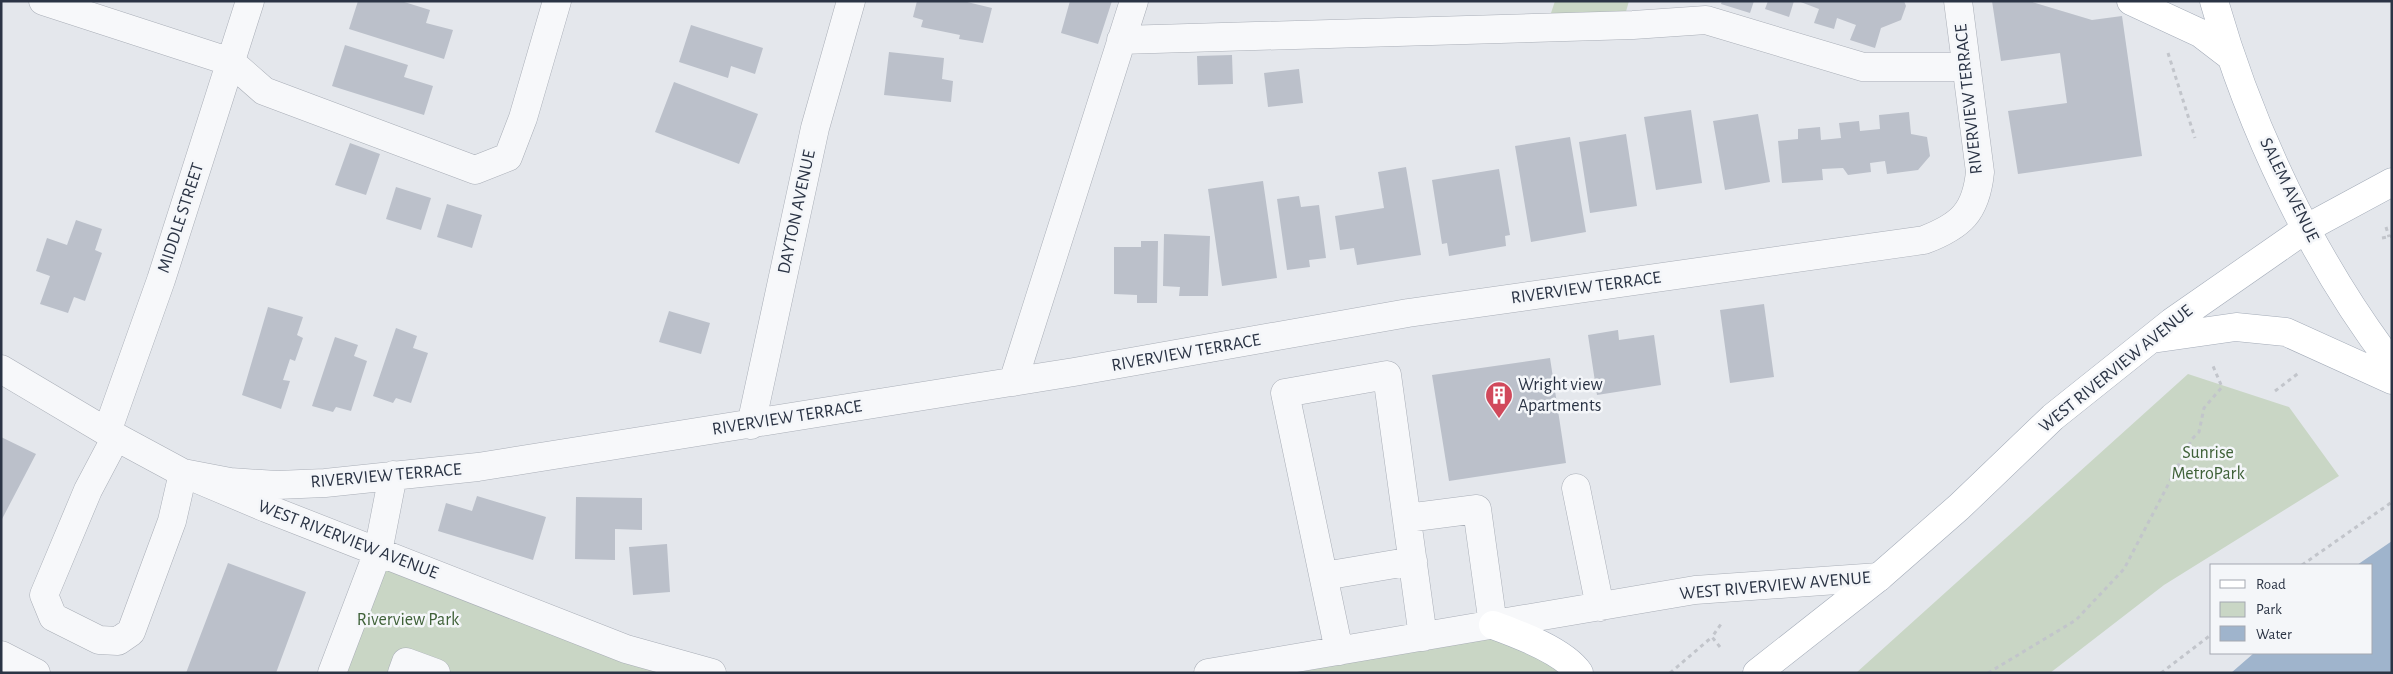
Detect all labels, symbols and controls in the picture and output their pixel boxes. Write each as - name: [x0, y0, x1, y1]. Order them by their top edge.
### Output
- street label: RIVERVIEW TERRACE: [1952, 23, 1986, 175]
- street label: SALEM AVENUE: [2256, 135, 2322, 245]
- street label: DAYTON AVENUE: [775, 148, 819, 276]
- street label: MIDDLE STREET: [155, 161, 207, 275]
- street label: RIVERVIEW TERRACE: [1510, 269, 1662, 307]
- street label: WEST RIVERVIEW AVENUE: [2036, 302, 2196, 436]
- street label: RIVERVIEW TERRACE: [1110, 331, 1262, 375]
- place label: Wright view Apartments: [1518, 376, 1603, 415]
- building icon: Wright view Apartments: [1484, 380, 1514, 419]
- street label: RIVERVIEW TERRACE: [711, 397, 863, 439]
- park label: Sunrise MetroPark: [2171, 444, 2245, 483]
- street label: RIVERVIEW TERRACE: [310, 460, 462, 492]
- street label: WEST RIVERVIEW AVENUE: [255, 497, 441, 583]
- legend: [2210, 564, 2373, 654]
- street label: WEST RIVERVIEW AVENUE: [1679, 569, 1871, 603]
- text: Road: [2256, 577, 2286, 592]
- text: Park: [2256, 602, 2282, 617]
- park label: Riverview Park: [357, 611, 460, 629]
- text: Water: [2256, 627, 2292, 642]

